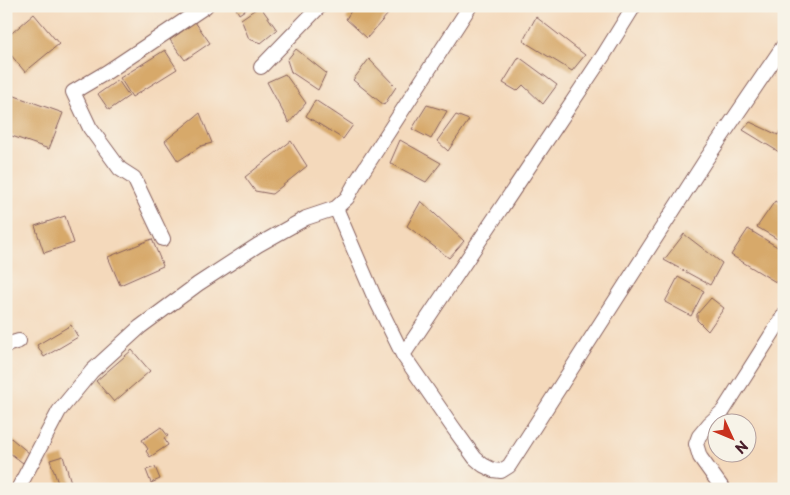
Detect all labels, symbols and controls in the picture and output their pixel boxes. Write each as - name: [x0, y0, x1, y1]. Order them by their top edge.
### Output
- north arrow: [708, 412, 758, 462]
- text: N: [730, 436, 753, 459]

